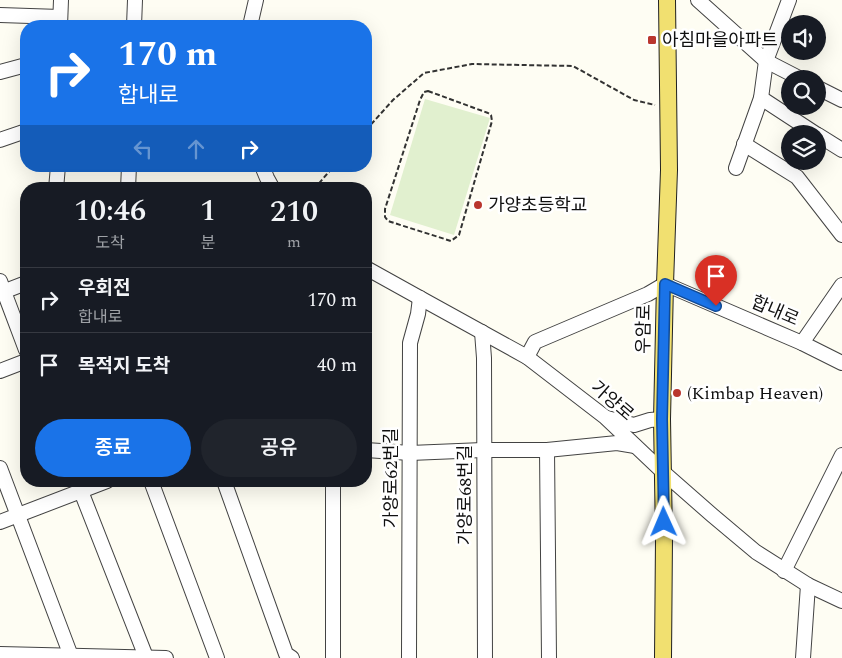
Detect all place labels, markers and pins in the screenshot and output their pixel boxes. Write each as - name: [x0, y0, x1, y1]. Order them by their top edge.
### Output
- place label: 아침마을아파트: [662, 27, 778, 54]
- marker: 아침마을아파트: [646, 34, 658, 46]
- place label: 가양초등학교: [488, 192, 587, 219]
- marker: 가양초등학교: [472, 199, 484, 211]
- pin: [695, 255, 737, 306]
- place label: (Kimbap Heaven): [687, 380, 823, 407]
- marker: (Kimbap Heaven): [671, 387, 683, 399]

